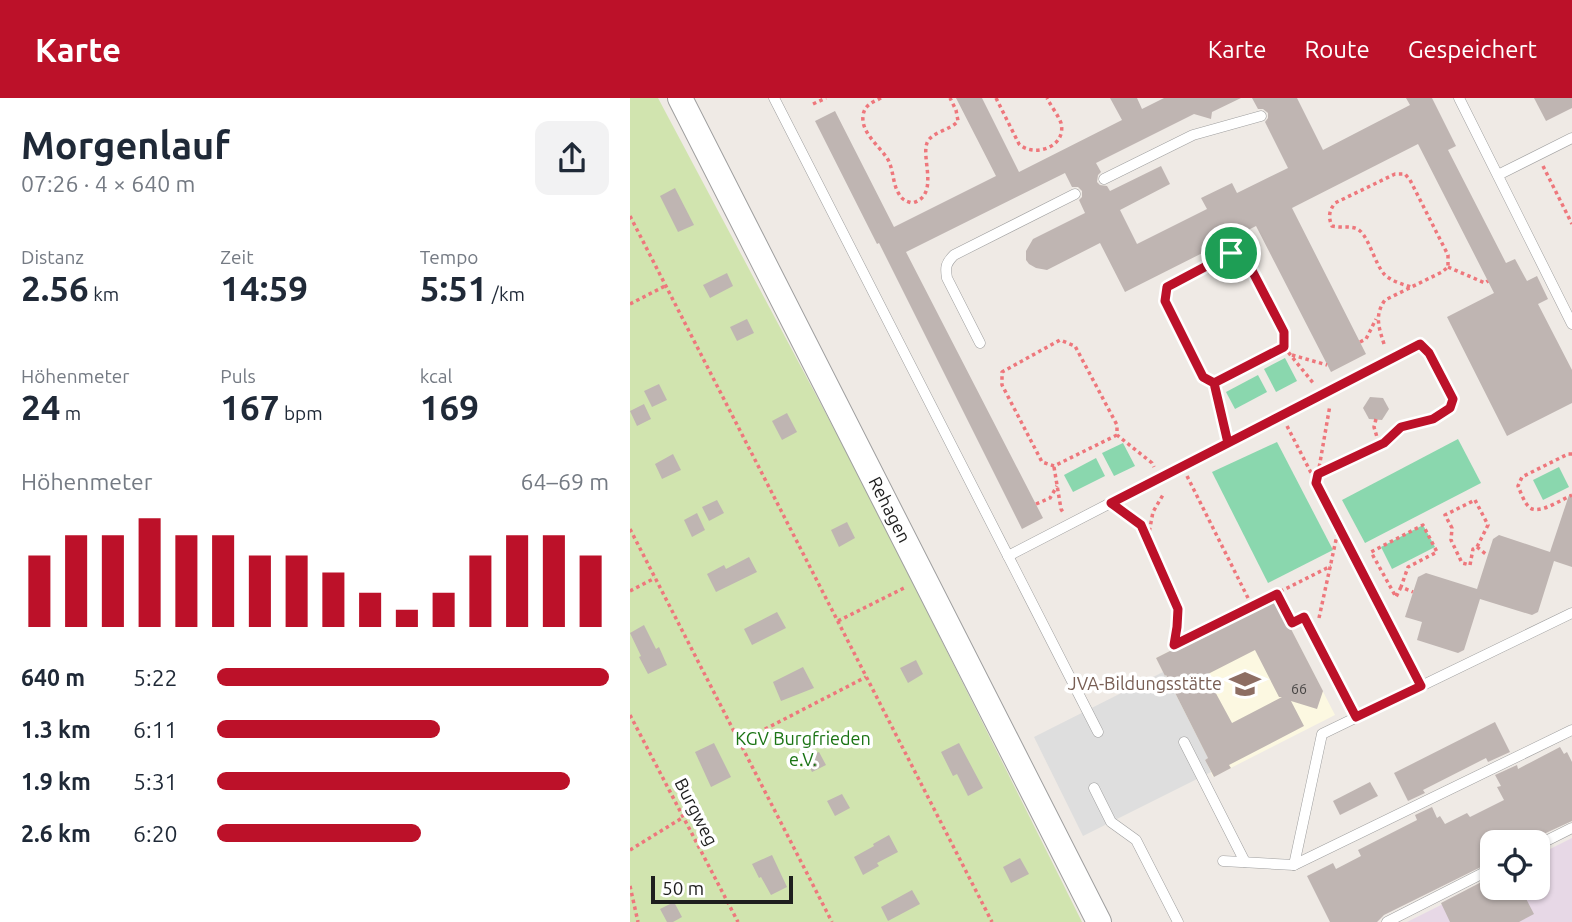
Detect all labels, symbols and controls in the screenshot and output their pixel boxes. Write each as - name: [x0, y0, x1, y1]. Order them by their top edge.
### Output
- text: Karte: [35, 31, 121, 68]
- text: Karte: [1208, 36, 1266, 63]
- text: Route: [1304, 36, 1370, 63]
- text: Gespeichert: [1408, 36, 1537, 63]
- button: share: [535, 121, 609, 195]
- text: Morgenlauf: [21, 124, 230, 166]
- text: 07:26 · 4 × 640 m: [21, 171, 195, 196]
- pin: [1201, 223, 1261, 283]
- icon: arrive: [1212, 234, 1250, 272]
- text: Distanz: [21, 246, 84, 268]
- text: Zeit: [220, 246, 254, 268]
- text: Tempo: [420, 246, 478, 268]
- text: 2.56: [21, 268, 89, 308]
- text: 14:59: [220, 268, 308, 308]
- text: 5:51: [420, 268, 488, 308]
- text: km: [89, 283, 119, 305]
- text: /km: [488, 283, 525, 305]
- text: Höhenmeter: [21, 365, 130, 387]
- text: Puls: [220, 365, 256, 387]
- text: kcal: [420, 365, 452, 387]
- text: 24: [21, 387, 60, 427]
- text: 167: [220, 387, 280, 427]
- text: 169: [420, 387, 479, 427]
- text: m: [60, 402, 81, 424]
- text: bpm: [280, 402, 323, 424]
- text: Höhenmeter: [21, 469, 152, 494]
- text: 64–69 m: [521, 469, 609, 494]
- street label: Rehagen: [865, 473, 915, 546]
- text: 640 m: [21, 665, 85, 690]
- text: 5:22: [133, 665, 178, 690]
- school or university icon: JVA-Bildungsstätte: [1228, 667, 1262, 701]
- place label: JVA-Bildungsstätte: [1068, 673, 1222, 693]
- house number: 66: [1291, 681, 1307, 697]
- text: 1.3 km: [21, 717, 91, 742]
- text: 6:11: [133, 717, 178, 742]
- park label: KGV Burgfrieden e.V.: [735, 728, 871, 769]
- text: 1.9 km: [21, 769, 91, 794]
- text: 5:31: [133, 769, 178, 794]
- street label: Burgweg: [671, 774, 722, 849]
- text: 2.6 km: [21, 821, 91, 846]
- text: 6:20: [133, 821, 178, 846]
- map controls: [1480, 830, 1550, 900]
- button: locate: [1480, 830, 1550, 900]
- scale bar: [651, 873, 793, 905]
- text: 50 m: [662, 877, 704, 899]

